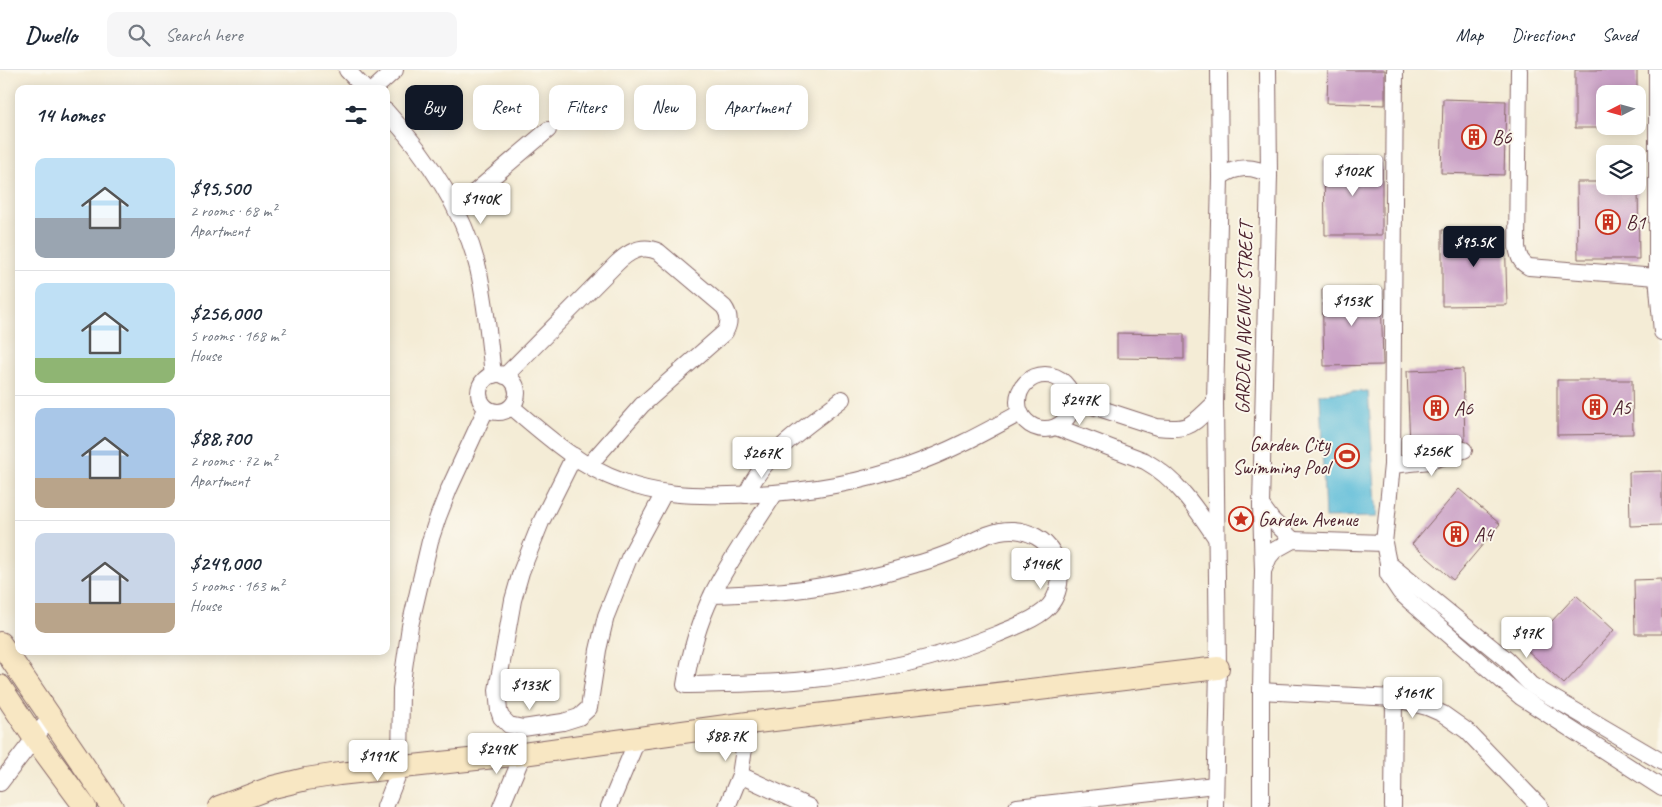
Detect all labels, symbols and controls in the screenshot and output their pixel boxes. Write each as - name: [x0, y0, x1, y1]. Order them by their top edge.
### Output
- search box: [107, 12, 457, 57]
- text: Dwello: [25, 20, 77, 50]
- icon: search: [125, 21, 153, 49]
- text: Search here: [165, 23, 243, 47]
- text: Map: [1456, 24, 1483, 46]
- text: Directions: [1511, 24, 1574, 46]
- text: Saved: [1602, 24, 1637, 46]
- chip: Buy: [405, 85, 463, 130]
- chip: Rent: [473, 85, 539, 130]
- chip: Filters: [549, 85, 624, 130]
- chip: New: [634, 85, 696, 130]
- chip: Apartment: [706, 85, 808, 130]
- north arrow: [1596, 85, 1646, 135]
- map controls: [1596, 85, 1646, 195]
- icon: filters: [342, 101, 370, 129]
- text: 14 homes: [35, 102, 104, 128]
- building icon: B6: [1461, 124, 1487, 150]
- place label: B6: [1492, 125, 1512, 150]
- button: layers: [1596, 145, 1646, 195]
- pin: $102K: [1318, 154, 1388, 197]
- text: $102K: [1335, 161, 1371, 181]
- text: $95,500: [190, 175, 250, 201]
- icon: home: [75, 178, 135, 238]
- pin: $140K: [446, 182, 516, 225]
- text: $140K: [463, 189, 499, 209]
- text: 2 rooms · 68 m²: [190, 201, 276, 221]
- building icon: B1: [1595, 209, 1621, 235]
- place label: B1: [1626, 210, 1646, 235]
- street label: GARDEN AVENUE STREET: [1230, 218, 1258, 414]
- text: Apartment: [190, 221, 249, 241]
- pin: $95.5K: [1433, 226, 1515, 268]
- text: $95.5K: [1454, 232, 1494, 252]
- pin: $153K: [1317, 284, 1387, 327]
- text: $153K: [1334, 291, 1370, 311]
- text: $256,000: [190, 300, 260, 326]
- icon: home: [75, 303, 135, 363]
- text: 5 rooms · 168 m²: [190, 326, 284, 346]
- text: House: [190, 346, 221, 366]
- pin: $247K: [1045, 384, 1115, 426]
- text: $247K: [1062, 390, 1098, 410]
- building icon: A5: [1582, 394, 1608, 420]
- building icon: A6: [1423, 395, 1449, 421]
- place label: A5: [1612, 395, 1632, 420]
- place label: A6: [1454, 396, 1474, 421]
- text: $88,700: [190, 425, 251, 451]
- icon: home: [75, 428, 135, 488]
- place label: Garden City Swimming Pool: [1232, 432, 1334, 480]
- pin: $256K: [1397, 434, 1467, 477]
- pin: $267K: [727, 436, 797, 479]
- text: $256K: [1413, 441, 1451, 461]
- text: $267K: [743, 443, 781, 463]
- sports icon: Garden City Swimming Pool: [1334, 443, 1360, 469]
- text: 2 rooms · 72 m²: [190, 451, 276, 471]
- text: Apartment: [190, 471, 249, 491]
- place icon: Garden Avenue: [1228, 506, 1254, 532]
- place label: Garden Avenue: [1258, 507, 1359, 532]
- building icon: A4: [1443, 521, 1469, 547]
- place label: A4: [1474, 522, 1495, 547]
- pin: $146K: [1006, 548, 1076, 590]
- text: $249,000: [190, 550, 260, 576]
- icon: home: [75, 553, 135, 613]
- text: $146K: [1022, 554, 1060, 574]
- text: 5 rooms · 163 m²: [190, 576, 284, 596]
- text: House: [190, 596, 221, 616]
- pin: $97K: [1497, 616, 1557, 659]
- text: $97K: [1512, 623, 1542, 643]
- pin: $133K: [495, 668, 565, 711]
- text: $133K: [512, 675, 548, 695]
- pin: $161K: [1378, 676, 1448, 719]
- text: $161K: [1394, 683, 1432, 703]
- pin: $88.7K: [685, 720, 767, 762]
- text: $88.7K: [706, 726, 746, 746]
- pin: $249K: [462, 732, 532, 775]
- text: $249K: [479, 739, 515, 759]
- pin: $191K: [343, 740, 413, 782]
- text: $191K: [360, 746, 396, 766]

